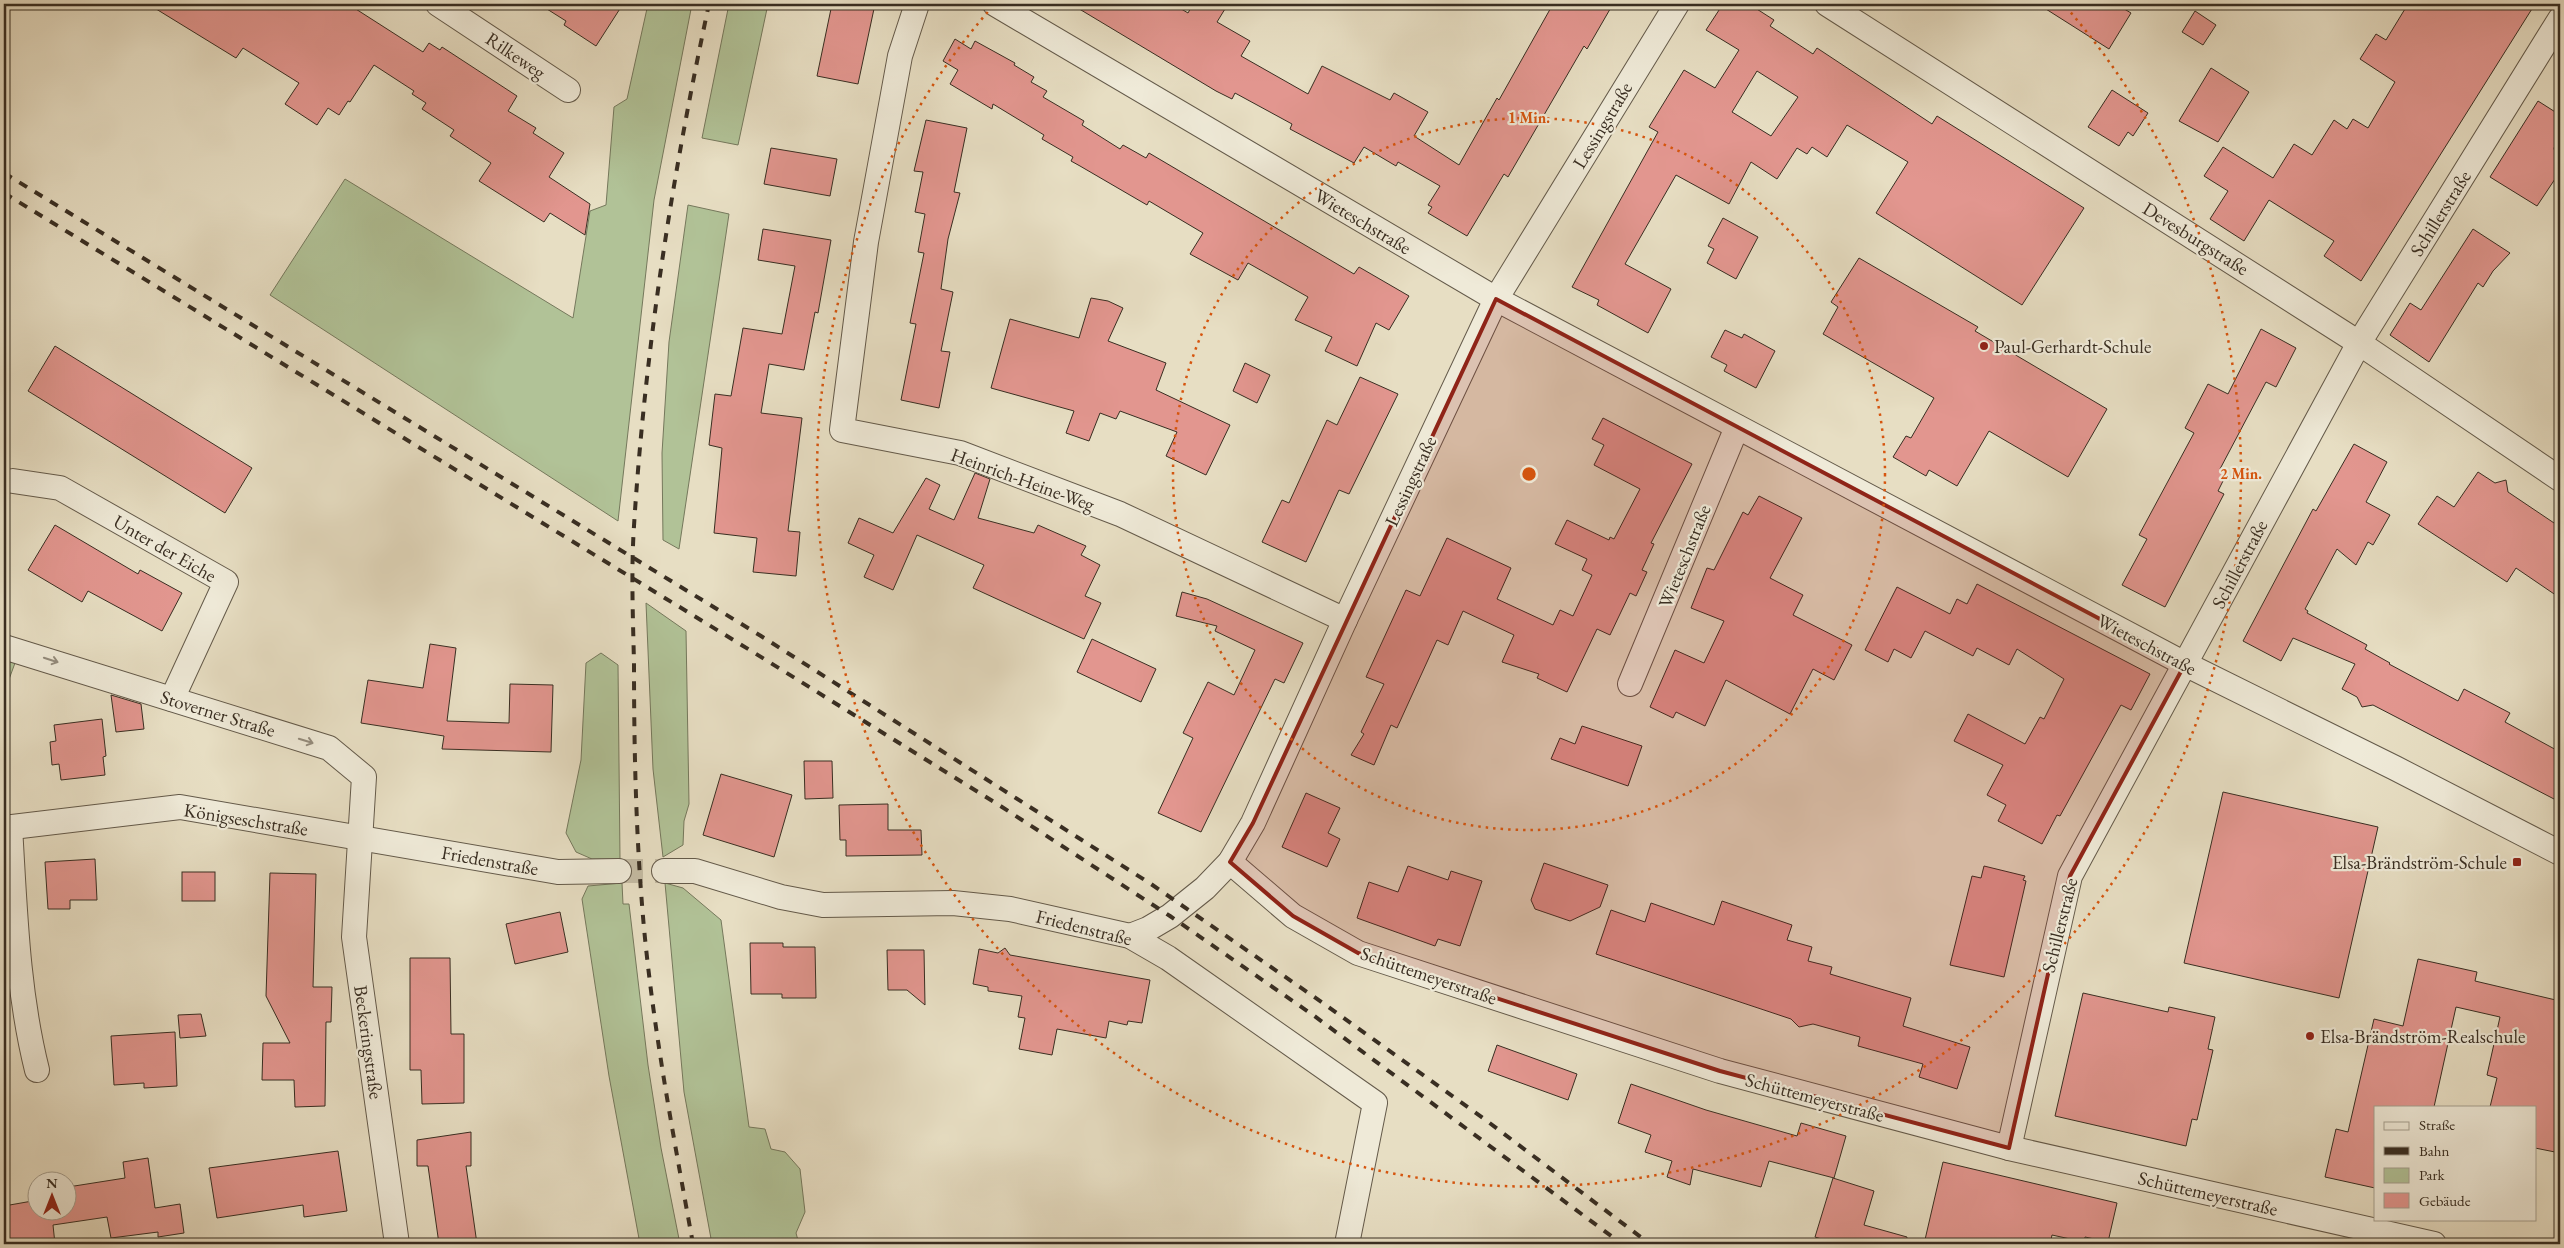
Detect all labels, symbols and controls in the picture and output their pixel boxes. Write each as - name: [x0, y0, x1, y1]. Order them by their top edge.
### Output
- street label: Rilkeweg: [481, 26, 551, 85]
- street label: Lessingstraße: [1567, 77, 1638, 173]
- text: 1 Min.: [1508, 108, 1550, 127]
- street label: Schillerstraße: [2404, 166, 2477, 261]
- street label: Wieteschstraße: [1310, 183, 1416, 260]
- street label: Devesburgstraße: [2138, 196, 2253, 281]
- place label: Paul-Gerhardt-Schule: [1994, 334, 2151, 359]
- marker: Paul-Gerhardt-Schule: [1978, 340, 1990, 352]
- street label: Lessingstraße: [1379, 432, 1442, 530]
- street label: Heinrich-Heine-Weg: [948, 442, 1099, 517]
- text: 2 Min.: [2220, 464, 2262, 483]
- centre of rings: [1520, 465, 1538, 483]
- street label: Wieteschstraße: [1652, 501, 1716, 611]
- street label: Unter der Eiche: [109, 509, 221, 588]
- street label: Schillerstraße: [2206, 516, 2273, 613]
- street label: Wieteschstraße: [2093, 608, 2201, 681]
- one-way arrow: [42, 656, 58, 666]
- street label: Stoverner Straße: [157, 684, 278, 743]
- one-way arrow: [297, 736, 313, 746]
- street label: Königseschstraße: [182, 797, 310, 842]
- street label: Friedenstraße: [439, 840, 540, 881]
- place label: Elsa-Brändström-Schule: [2332, 850, 2507, 875]
- marker: Elsa-Brändström-Schule: [2511, 856, 2523, 868]
- street label: Schillerstraße: [2036, 875, 2083, 975]
- street label: Friedenstraße: [1033, 903, 1134, 951]
- street label: Schüttemeyerstraße: [1357, 940, 1500, 1010]
- street label: Beckeringstraße: [348, 984, 389, 1101]
- place label: Elsa-Brändström-Realschule: [2320, 1024, 2526, 1049]
- marker: Elsa-Brändström-Realschule: [2304, 1030, 2316, 1042]
- street label: Schüttemeyerstraße: [1743, 1067, 1887, 1128]
- legend: [2374, 1106, 2536, 1220]
- text: Straße: [2419, 1115, 2455, 1134]
- text: Bahn: [2419, 1141, 2450, 1160]
- street label: Schüttemeyerstraße: [2136, 1165, 2280, 1222]
- text: Park: [2419, 1165, 2446, 1184]
- north arrow: [28, 1170, 78, 1220]
- text: N: [46, 1174, 58, 1192]
- text: Gebäude: [2419, 1191, 2471, 1210]

